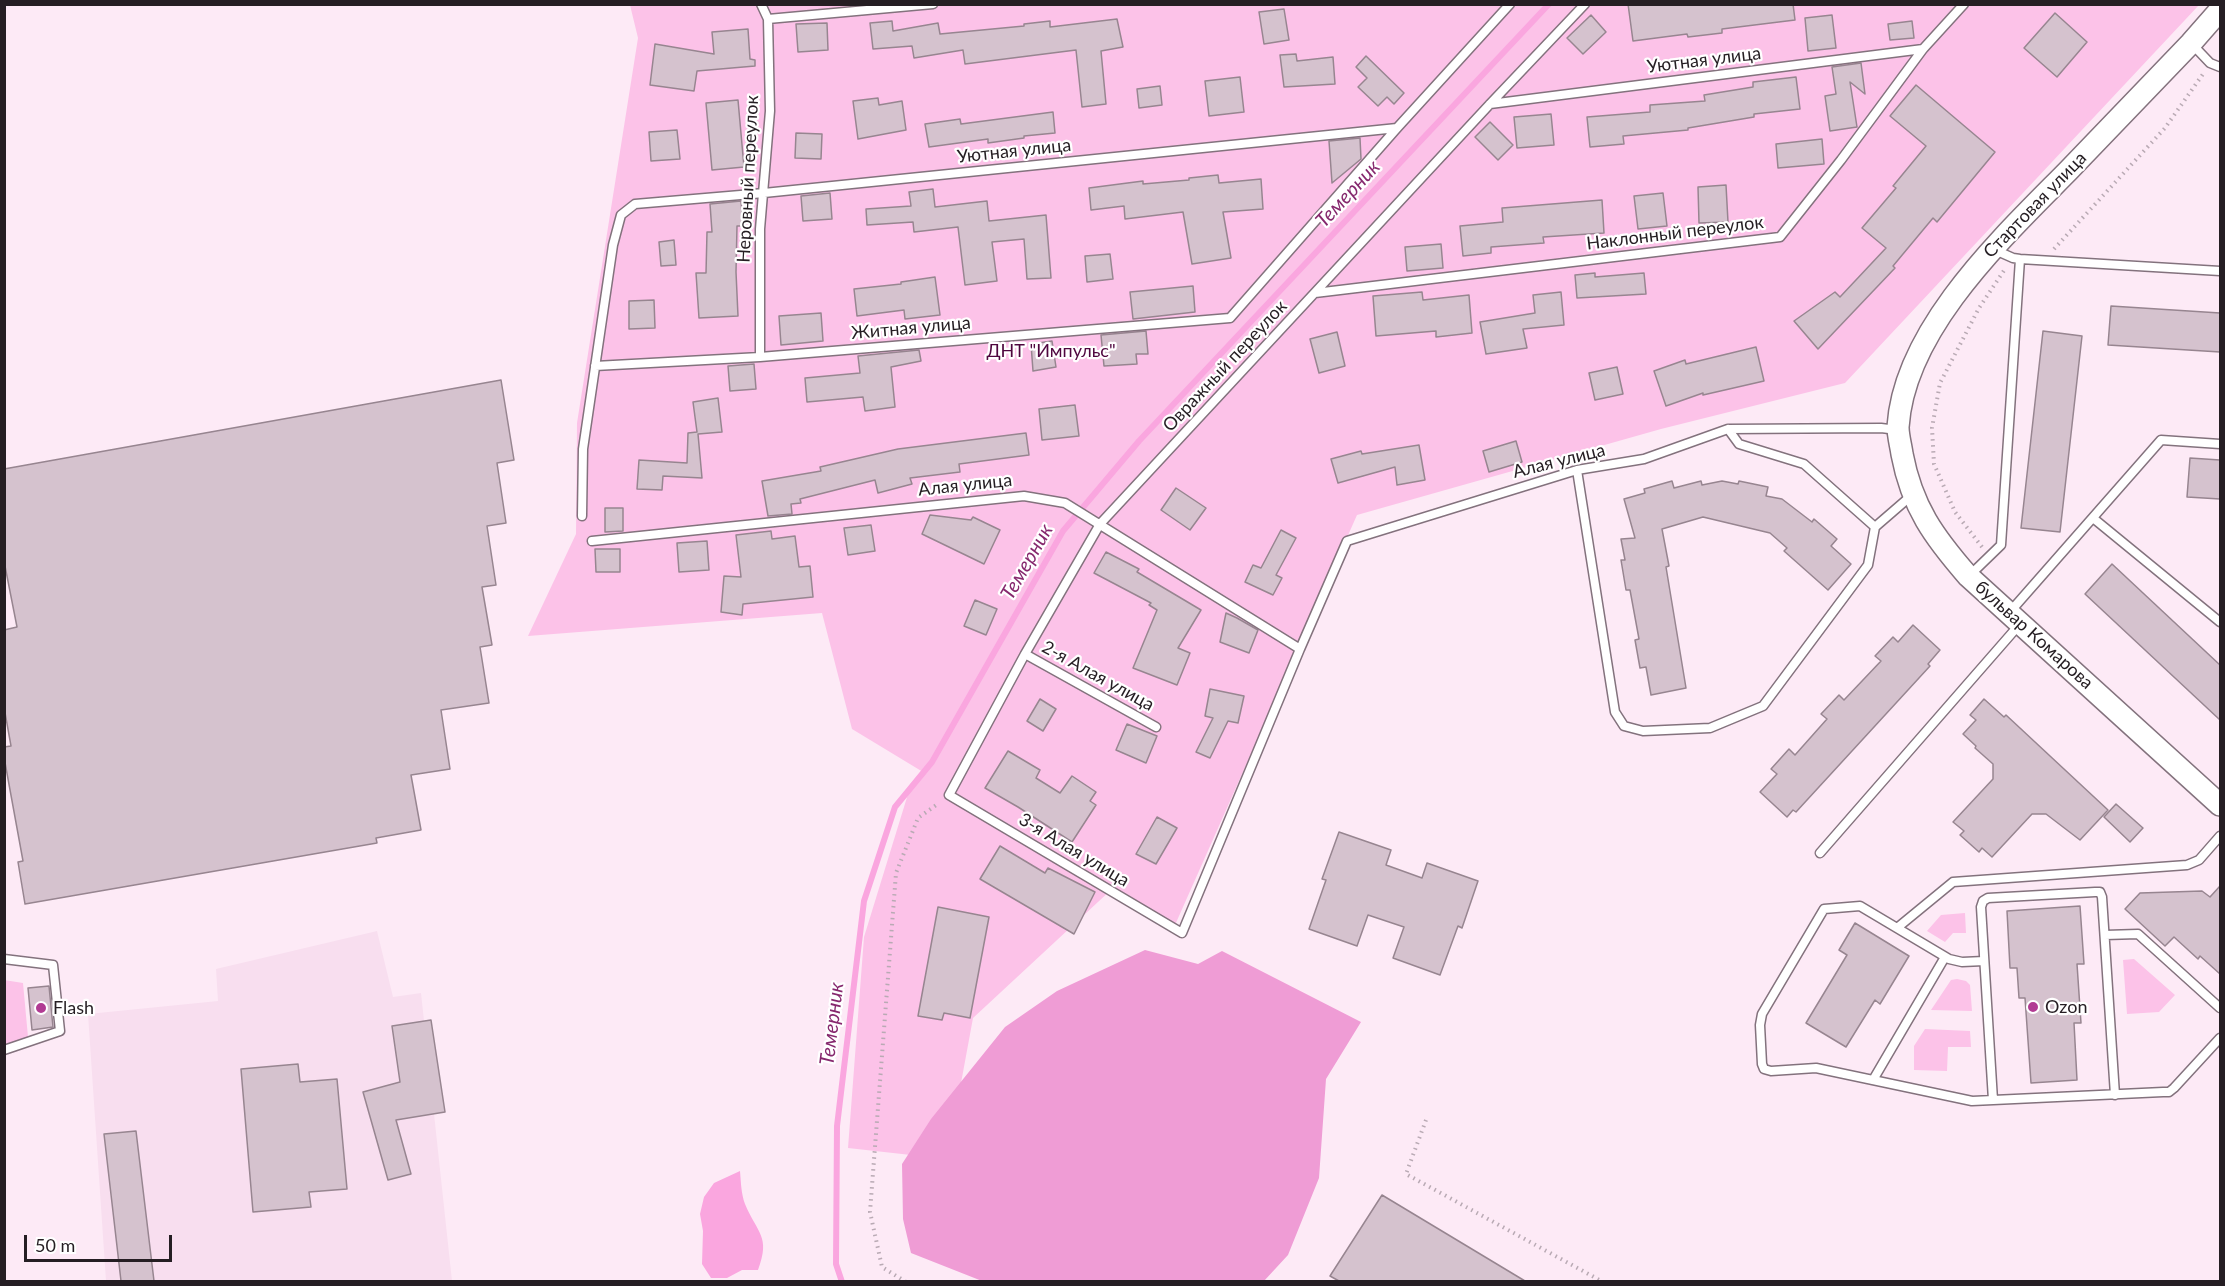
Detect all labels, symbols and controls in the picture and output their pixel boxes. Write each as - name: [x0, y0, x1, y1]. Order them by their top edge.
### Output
- street label: Уютная улица: [1646, 42, 1762, 78]
- street label: Неровный переулок: [733, 95, 763, 263]
- street label: Уютная улица: [956, 134, 1072, 168]
- street label: Стартовая улица: [1979, 148, 2091, 262]
- water label: Темерник: [1311, 155, 1385, 233]
- street label: Наклонный переулок: [1585, 211, 1765, 255]
- street label: Овражный переулок: [1158, 296, 1292, 436]
- street label: Житная улица: [850, 312, 972, 344]
- park label: ДНТ "Импульс": [986, 340, 1116, 362]
- street label: Алая улица: [1511, 439, 1607, 483]
- street label: Алая улица: [917, 469, 1013, 501]
- water label: Темерник: [996, 520, 1058, 604]
- street label: бульвар Комарова: [1970, 576, 2098, 694]
- street label: 2-я Алая улица: [1038, 636, 1158, 716]
- street label: 3-я Алая улица: [1015, 809, 1133, 891]
- water label: Темерник: [815, 981, 849, 1067]
- place label: Ozon: [2045, 996, 2087, 1018]
- place label: Flash: [53, 997, 94, 1019]
- marker: Ozon: [2026, 1000, 2040, 1014]
- marker: Flash: [34, 1001, 48, 1015]
- scale bar: [27, 1223, 176, 1261]
- text: 50 m: [35, 1234, 75, 1256]

